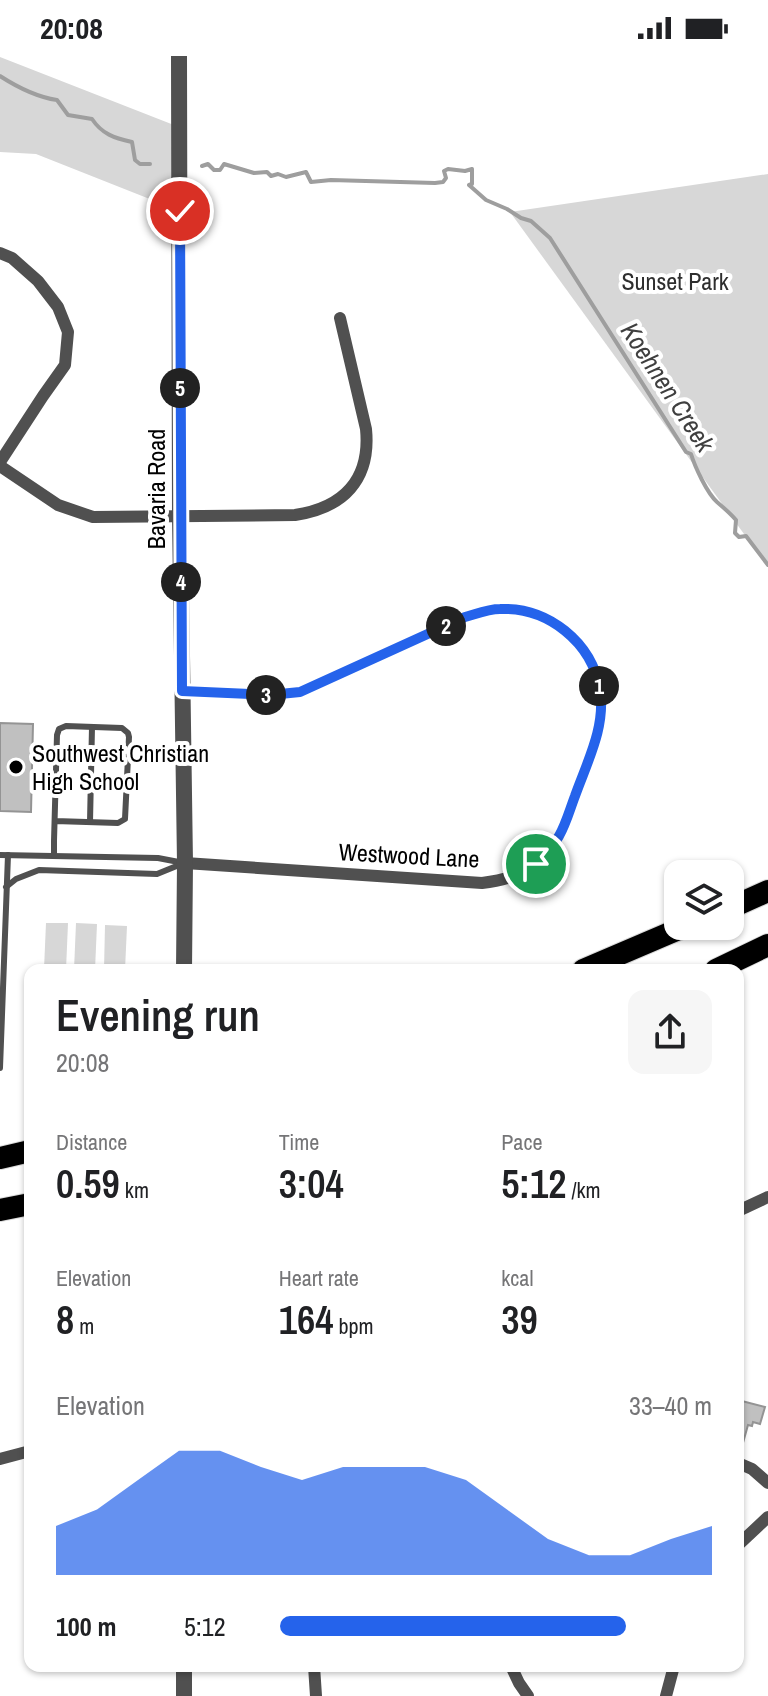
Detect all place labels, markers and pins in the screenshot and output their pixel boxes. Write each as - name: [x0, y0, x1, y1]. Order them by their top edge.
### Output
- pin: [146, 177, 214, 245]
- pin: 5: [160, 368, 200, 408]
- pin: 4: [161, 562, 201, 602]
- pin: 2: [426, 606, 466, 646]
- pin: 1: [579, 666, 619, 706]
- pin: 3: [246, 675, 286, 715]
- place label: Southwest Christian High School: [32, 737, 209, 797]
- marker: Southwest Christian High School: [7, 758, 25, 776]
- pin: [502, 830, 570, 898]

